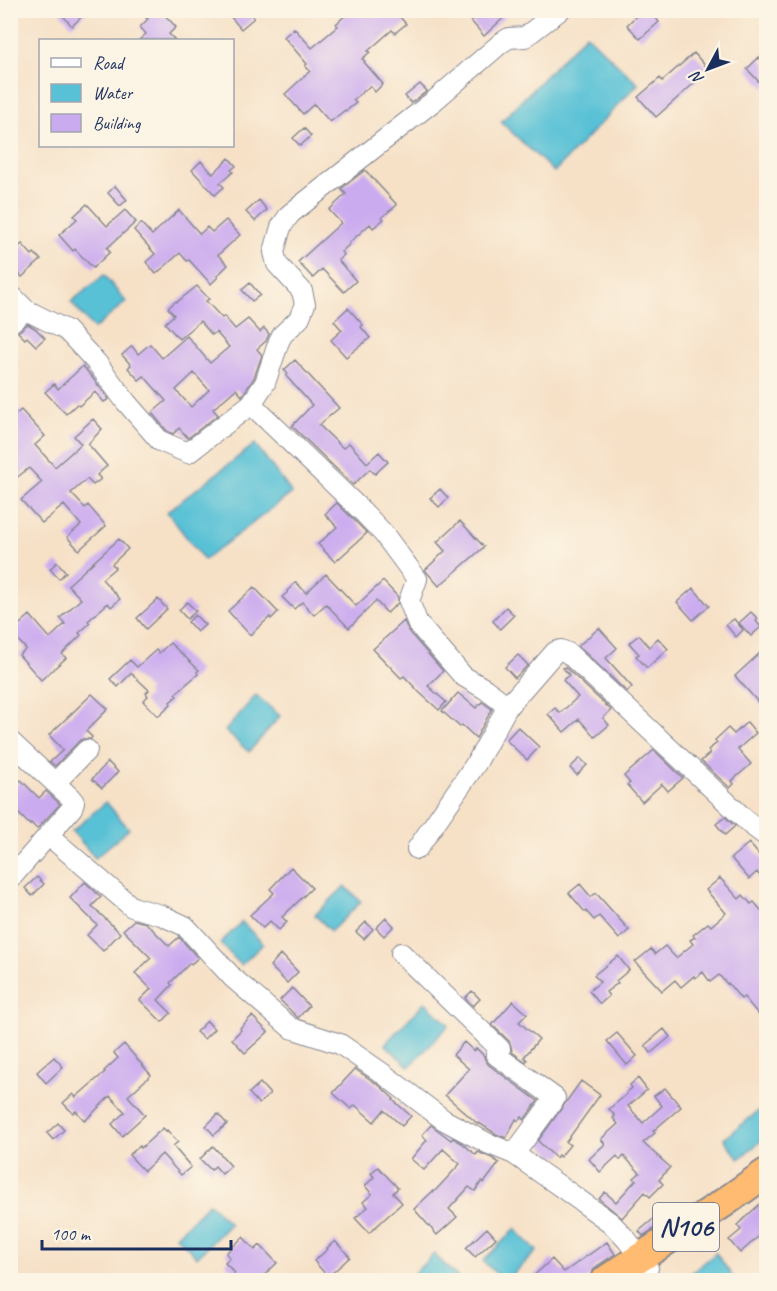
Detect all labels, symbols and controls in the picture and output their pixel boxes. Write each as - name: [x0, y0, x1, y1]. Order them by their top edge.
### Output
- legend: [39, 39, 234, 147]
- north arrow: [678, 39, 738, 99]
- text: Road: [93, 52, 126, 74]
- text: N: [685, 66, 708, 88]
- text: Water: [93, 82, 134, 104]
- text: Building: [93, 112, 142, 134]
- road number: N106: [653, 1203, 719, 1251]
- scale bar: [42, 1213, 231, 1251]
- text: 100 m: [51, 1223, 92, 1245]

